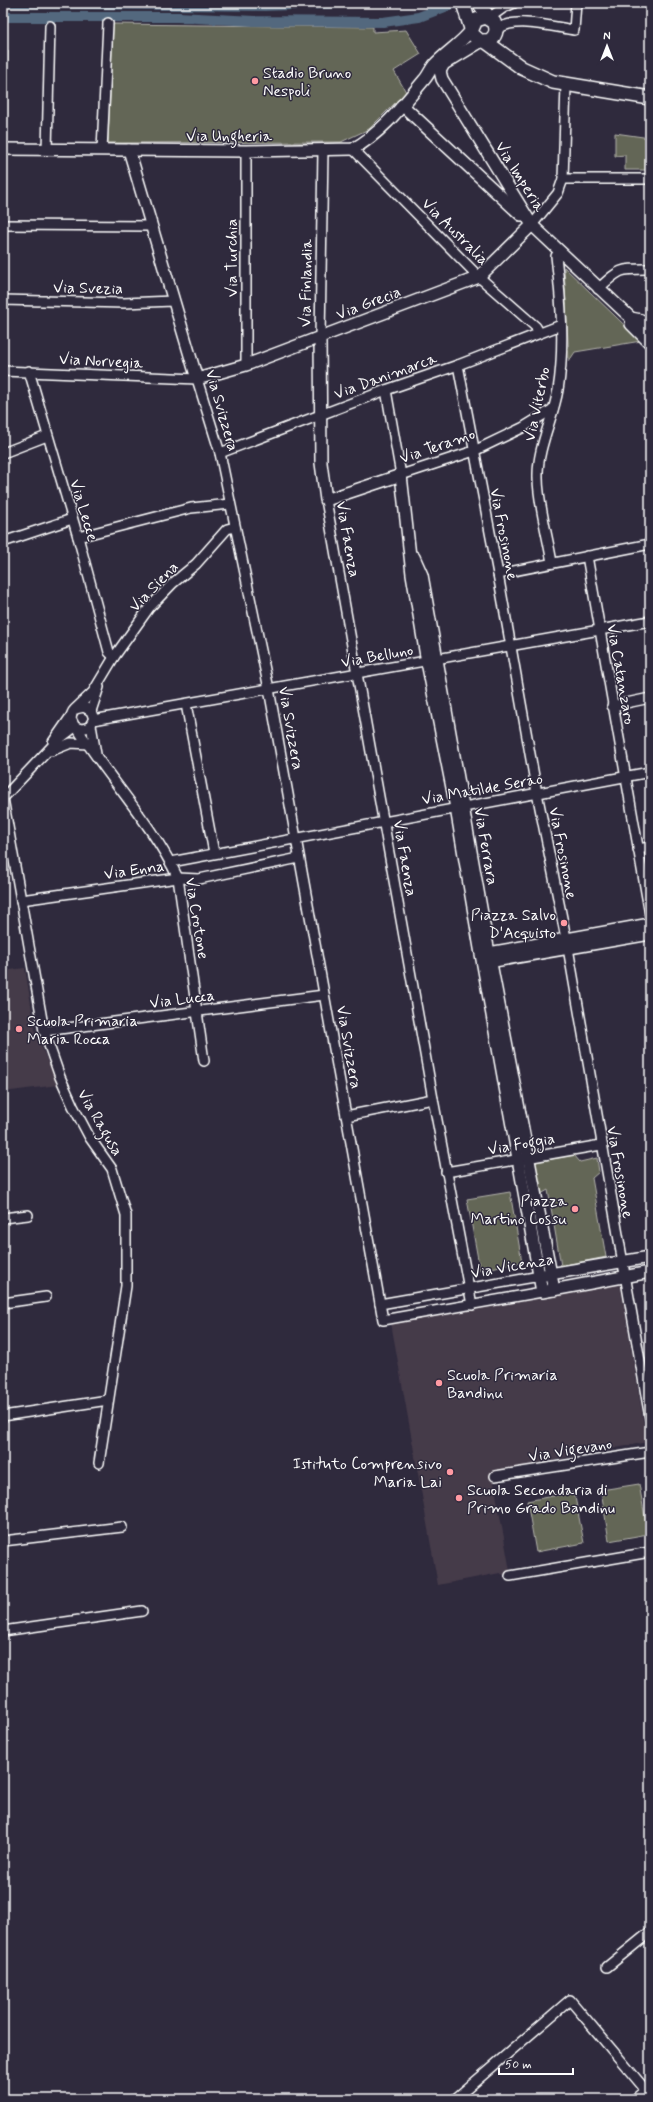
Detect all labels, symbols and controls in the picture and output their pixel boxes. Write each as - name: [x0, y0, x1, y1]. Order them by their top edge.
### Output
- north arrow: [587, 26, 627, 66]
- text: N: [603, 30, 611, 44]
- place label: Stadio Bruno Nespoli: [263, 63, 351, 102]
- marker: Stadio Bruno Nespoli: [250, 76, 260, 86]
- street label: Via Ungheria: [186, 126, 272, 148]
- street label: Via Imperia: [490, 138, 550, 216]
- street label: Via Australia: [417, 194, 493, 270]
- street label: Via Turchia: [222, 219, 243, 297]
- street label: Via Finlandia: [295, 238, 318, 327]
- street label: Via Svezia: [53, 277, 123, 300]
- street label: Via Grecia: [333, 281, 404, 325]
- street label: Via Danimarca: [331, 348, 440, 405]
- street label: Via Norvegia: [58, 349, 144, 374]
- street label: Via Viterbo: [519, 365, 556, 444]
- street label: Via Svizzera: [200, 367, 243, 454]
- street label: Via Teramo: [397, 424, 478, 469]
- street label: Via Lecce: [64, 477, 103, 544]
- street label: Via Frosinone: [484, 486, 523, 583]
- street label: Via Faenza: [330, 499, 365, 579]
- street label: Via Siena: [125, 557, 184, 617]
- street label: Via Catanzaro: [601, 623, 640, 726]
- street label: Via Belluno: [339, 640, 415, 673]
- street label: Via Svizzera: [273, 685, 308, 772]
- street label: Via Matilde Serao: [420, 768, 545, 810]
- street label: Via Frosinone: [543, 805, 582, 902]
- street label: Via Ferrara: [468, 806, 503, 887]
- street label: Via Faenza: [387, 818, 422, 898]
- street label: Via Enna: [103, 856, 166, 885]
- street label: Via Crotone: [180, 876, 213, 961]
- place label: Piazza Salvo D'Acquisto: [471, 905, 556, 944]
- marker: Piazza Salvo D'Acquisto: [559, 918, 569, 928]
- street label: Via Lucca: [149, 985, 216, 1014]
- street label: Via Svizzera: [331, 1004, 366, 1091]
- place label: Scuola Primaria Maria Rocca: [27, 1011, 138, 1050]
- marker: Scuola Primaria Maria Rocca: [14, 1024, 24, 1034]
- street label: Via Ragusa: [71, 1085, 127, 1161]
- street label: Via Frosinone: [601, 1124, 638, 1221]
- street label: Via Foggia: [486, 1128, 557, 1162]
- place label: Piazza Martino Cossu: [471, 1191, 567, 1230]
- marker: Piazza Martino Cossu: [570, 1204, 580, 1214]
- street label: Via Vicenza: [469, 1249, 555, 1284]
- place label: Scuola Primaria Bandinu: [447, 1365, 558, 1404]
- marker: Scuola Primaria Bandinu: [434, 1378, 444, 1388]
- street label: Via Vigevano: [527, 1434, 614, 1468]
- place label: Istituto Comprensivo Maria Lai: [293, 1454, 442, 1493]
- marker: Istituto Comprensivo Maria Lai: [445, 1467, 455, 1477]
- place label: Scuola Secondaria di Primo Grado Bandinu: [467, 1480, 615, 1519]
- marker: Scuola Secondaria di Primo Grado Bandinu: [454, 1493, 464, 1503]
- scale bar: [499, 2050, 573, 2076]
- text: 50 m: [505, 2057, 532, 2073]

